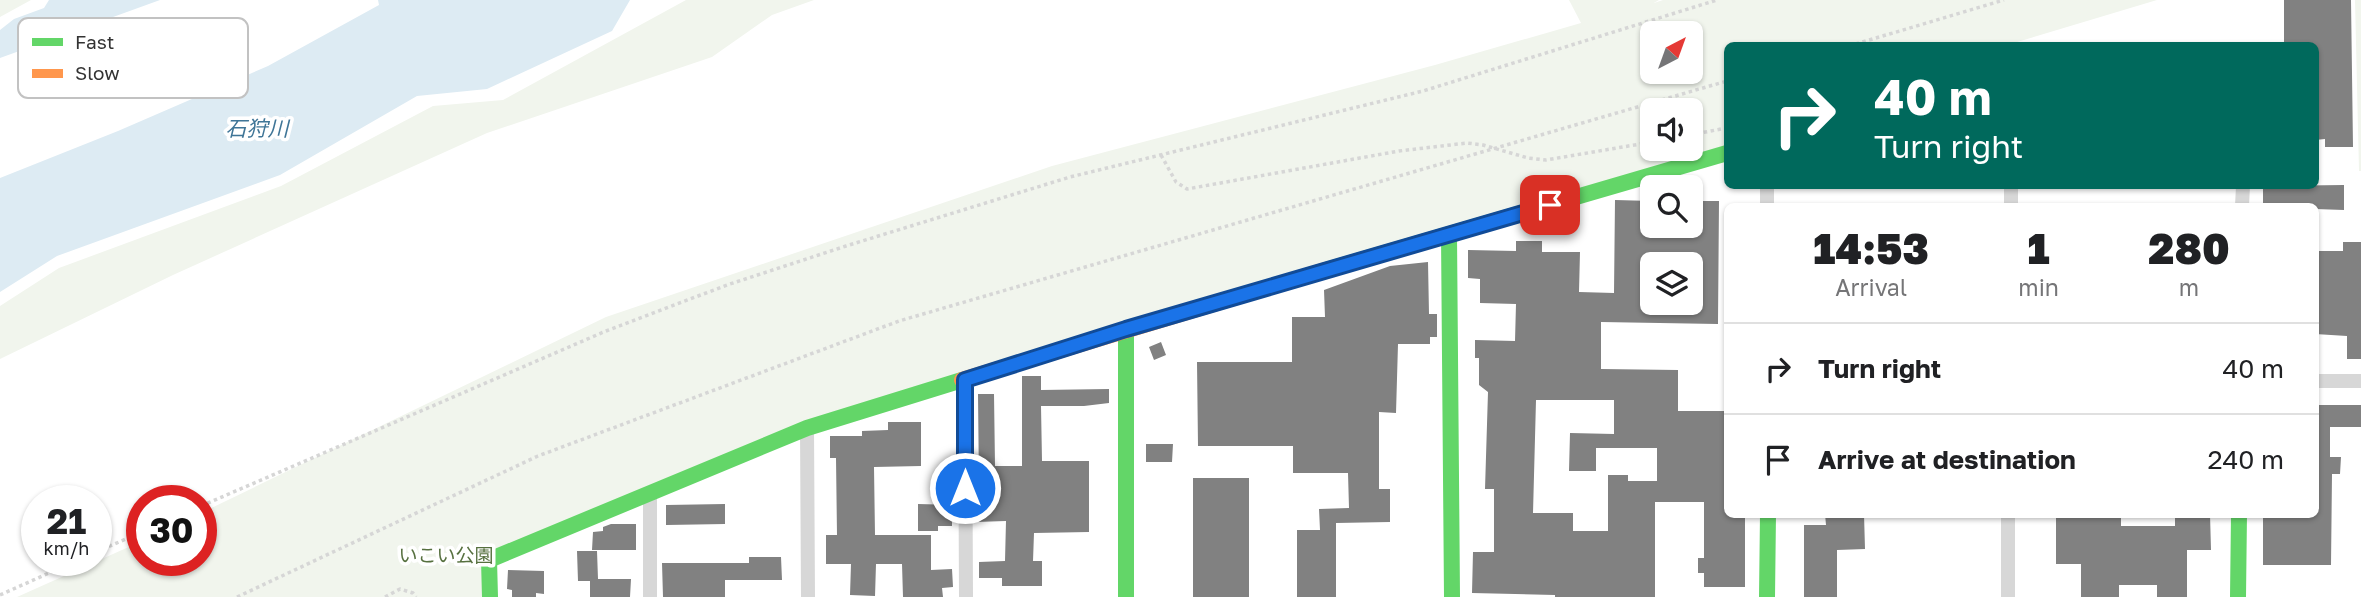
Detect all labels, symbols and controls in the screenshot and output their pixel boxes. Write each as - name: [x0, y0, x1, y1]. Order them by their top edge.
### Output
- legend: [18, 18, 248, 98]
- north arrow: [1640, 21, 1703, 84]
- map controls: [1640, 21, 1703, 315]
- text: Fast: [75, 30, 114, 53]
- text: Slow: [75, 61, 120, 84]
- text: 40 m: [1874, 67, 1992, 126]
- icon: right: [1759, 70, 1850, 161]
- button: sound: [1640, 98, 1703, 161]
- water label: 石狩川: [226, 115, 290, 141]
- text: Turn right: [1874, 127, 2023, 165]
- pin: [1520, 175, 1580, 235]
- button: search: [1640, 175, 1703, 238]
- icon: arrive: [1531, 186, 1569, 224]
- text: 14:53: [1813, 223, 1929, 273]
- text: 1: [2028, 223, 2050, 273]
- text: 280: [2148, 223, 2230, 273]
- button: layers: [1640, 252, 1703, 315]
- text: Arrival: [1835, 273, 1907, 301]
- text: min: [2018, 273, 2059, 301]
- text: m: [2179, 273, 2199, 301]
- icon: right: [1759, 350, 1797, 388]
- text: Turn right: [1818, 353, 1941, 384]
- text: 40 m: [2223, 353, 2284, 384]
- icon: arrive: [1759, 441, 1797, 479]
- text: Arrive at destination: [1818, 444, 2076, 475]
- text: 240 m: [2207, 444, 2284, 475]
- position arrow: [928, 451, 1002, 525]
- speed limit sign: 30: [126, 485, 217, 576]
- text: 21: [47, 500, 86, 542]
- text: km/h: [44, 537, 89, 559]
- park label: いこい公園: [398, 543, 494, 566]

